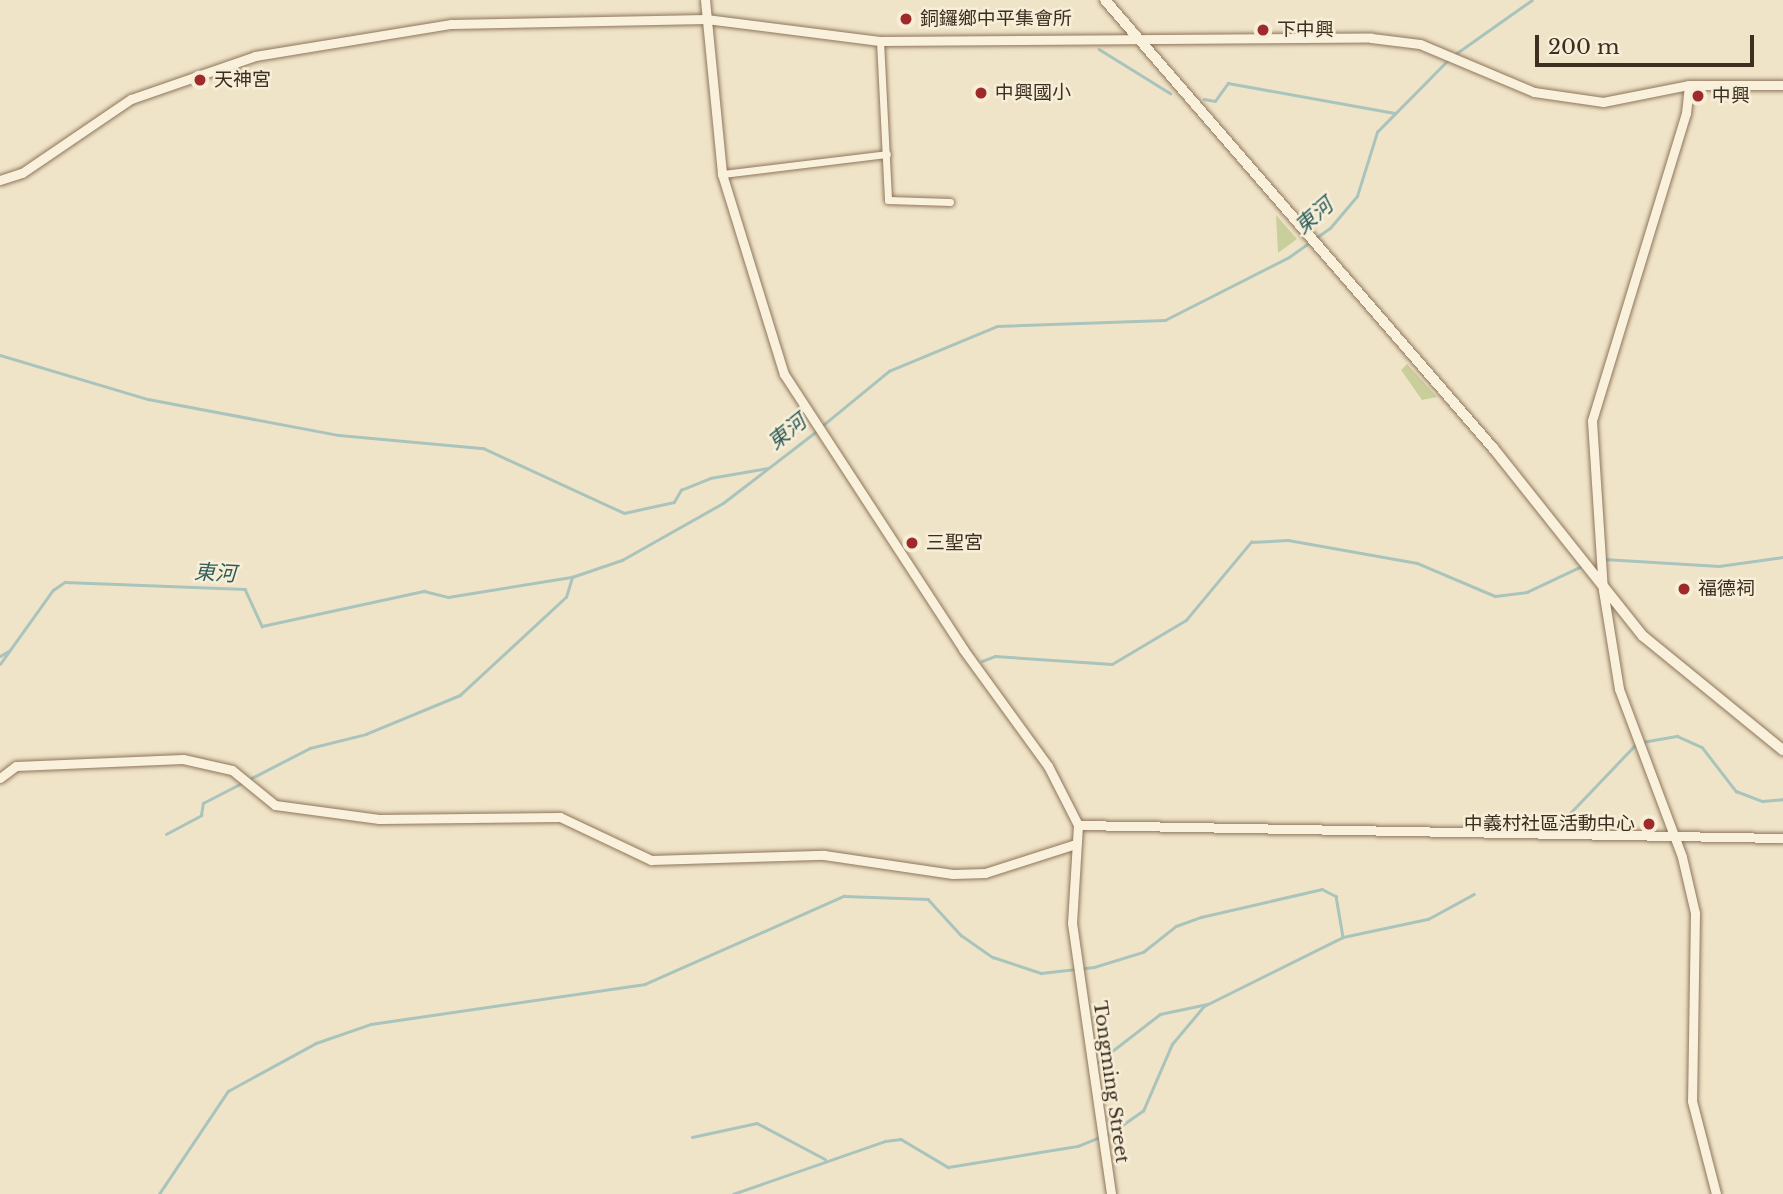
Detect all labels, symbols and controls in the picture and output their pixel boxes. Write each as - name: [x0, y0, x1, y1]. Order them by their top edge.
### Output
- place label: 銅鑼鄉中平集會所: [920, 8, 1072, 30]
- marker: 銅鑼鄉中平集會所: [898, 11, 914, 27]
- place label: 下中興: [1277, 19, 1334, 41]
- scale bar: [1538, 21, 1757, 65]
- marker: 下中興: [1255, 22, 1271, 38]
- text: 200 m: [1548, 34, 1619, 60]
- place label: 天神宮: [214, 69, 271, 91]
- marker: 天神宮: [192, 72, 208, 88]
- place label: 中興國小: [995, 82, 1071, 104]
- marker: 中興國小: [973, 85, 989, 101]
- place label: 中興: [1712, 85, 1750, 107]
- marker: 中興: [1690, 88, 1706, 104]
- water label: 東河: [1290, 193, 1338, 239]
- water label: 東河: [763, 409, 811, 455]
- place label: 三聖宮: [926, 532, 983, 554]
- marker: 三聖宮: [904, 535, 920, 551]
- water label: 東河: [193, 559, 237, 587]
- place label: 福德祠: [1698, 578, 1755, 600]
- marker: 福德祠: [1676, 581, 1692, 597]
- place label: 中義村社區活動中心: [1464, 813, 1635, 835]
- marker: 中義村社區活動中心: [1641, 816, 1657, 832]
- street label: Tongming Street: [1088, 999, 1134, 1165]

